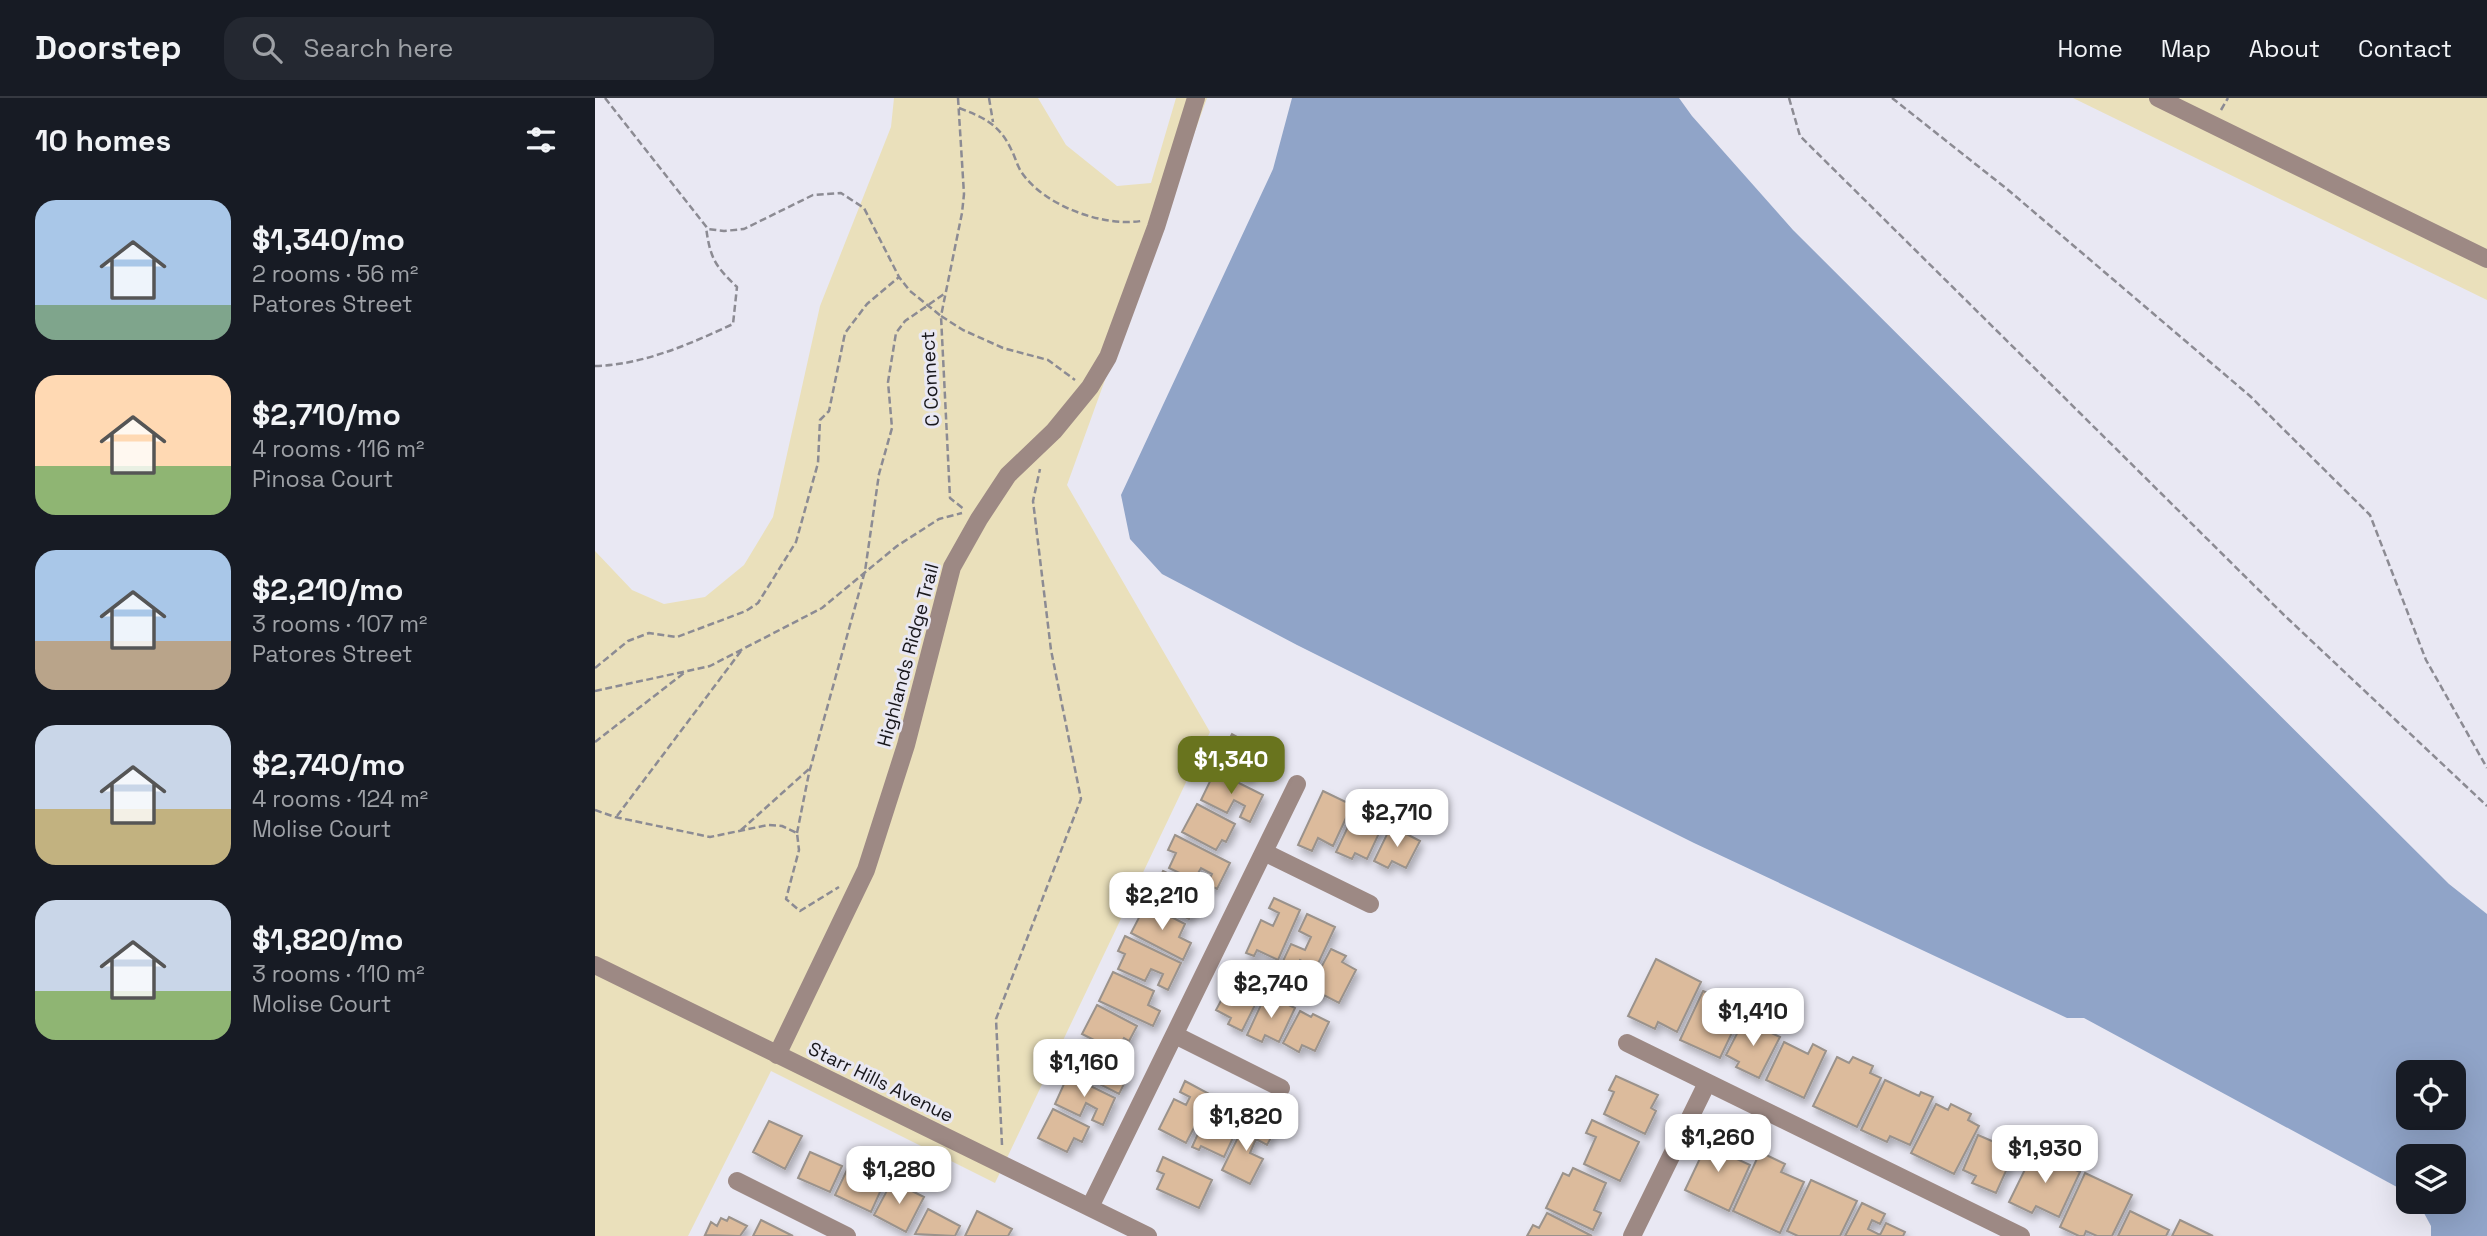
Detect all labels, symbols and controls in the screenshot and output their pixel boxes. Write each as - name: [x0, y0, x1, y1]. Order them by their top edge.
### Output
- search box: [224, 17, 714, 80]
- text: Doorstep: [35, 27, 182, 69]
- icon: search: [248, 29, 286, 67]
- text: Search here: [304, 31, 453, 65]
- text: Home: [2057, 33, 2123, 64]
- text: Map: [2161, 33, 2211, 64]
- text: About: [2249, 33, 2320, 64]
- text: Contact: [2358, 33, 2452, 64]
- text: 10 homes: [35, 121, 171, 160]
- icon: filters: [522, 121, 560, 159]
- text: $1,340/mo: [252, 220, 405, 259]
- icon: home: [91, 228, 175, 312]
- text: 2 rooms · 56 m²: [252, 259, 418, 289]
- text: Patores Street: [252, 289, 413, 319]
- street label: C Connect: [915, 331, 945, 427]
- text: $2,710/mo: [252, 395, 401, 434]
- icon: home: [91, 403, 175, 487]
- text: 4 rooms · 116 m²: [252, 434, 424, 464]
- text: Pinosa Court: [252, 464, 393, 494]
- street label: Highlands Ridge Trail: [871, 561, 945, 749]
- text: $2,210/mo: [252, 570, 403, 609]
- icon: home: [91, 578, 175, 662]
- text: 3 rooms · 107 m²: [252, 609, 428, 639]
- text: Patores Street: [252, 639, 413, 669]
- pin: $1,340: [1174, 736, 1288, 796]
- text: $1,340: [1194, 744, 1268, 774]
- text: $2,740/mo: [252, 745, 405, 784]
- icon: home: [91, 753, 175, 837]
- text: 4 rooms · 124 m²: [252, 784, 428, 814]
- pin: $2,710: [1340, 790, 1454, 849]
- text: $2,710: [1361, 797, 1433, 827]
- text: Molise Court: [252, 814, 391, 844]
- pin: $2,210: [1105, 872, 1219, 932]
- text: $2,210: [1125, 880, 1199, 910]
- text: $1,820/mo: [252, 920, 403, 959]
- icon: home: [91, 928, 175, 1012]
- text: 3 rooms · 110 m²: [252, 959, 425, 989]
- pin: $2,740: [1214, 960, 1328, 1020]
- text: $2,740: [1234, 968, 1308, 998]
- pin: $1,410: [1696, 988, 1810, 1048]
- text: Molise Court: [252, 989, 391, 1019]
- text: $1,410: [1718, 996, 1788, 1026]
- street label: Starr Hills Avenue: [804, 1036, 958, 1128]
- pin: $1,160: [1027, 1040, 1141, 1099]
- text: $1,160: [1049, 1047, 1119, 1077]
- map controls: [2396, 1060, 2466, 1214]
- button: locate: [2396, 1060, 2466, 1130]
- pin: $1,820: [1189, 1094, 1303, 1153]
- text: $1,820: [1209, 1101, 1283, 1131]
- pin: $1,260: [1661, 1114, 1775, 1174]
- text: $1,260: [1681, 1122, 1755, 1152]
- pin: $1,930: [1988, 1126, 2102, 1185]
- text: $1,930: [2008, 1133, 2082, 1163]
- button: layers: [2396, 1144, 2466, 1214]
- pin: $1,280: [842, 1146, 956, 1206]
- text: $1,280: [862, 1154, 936, 1184]

